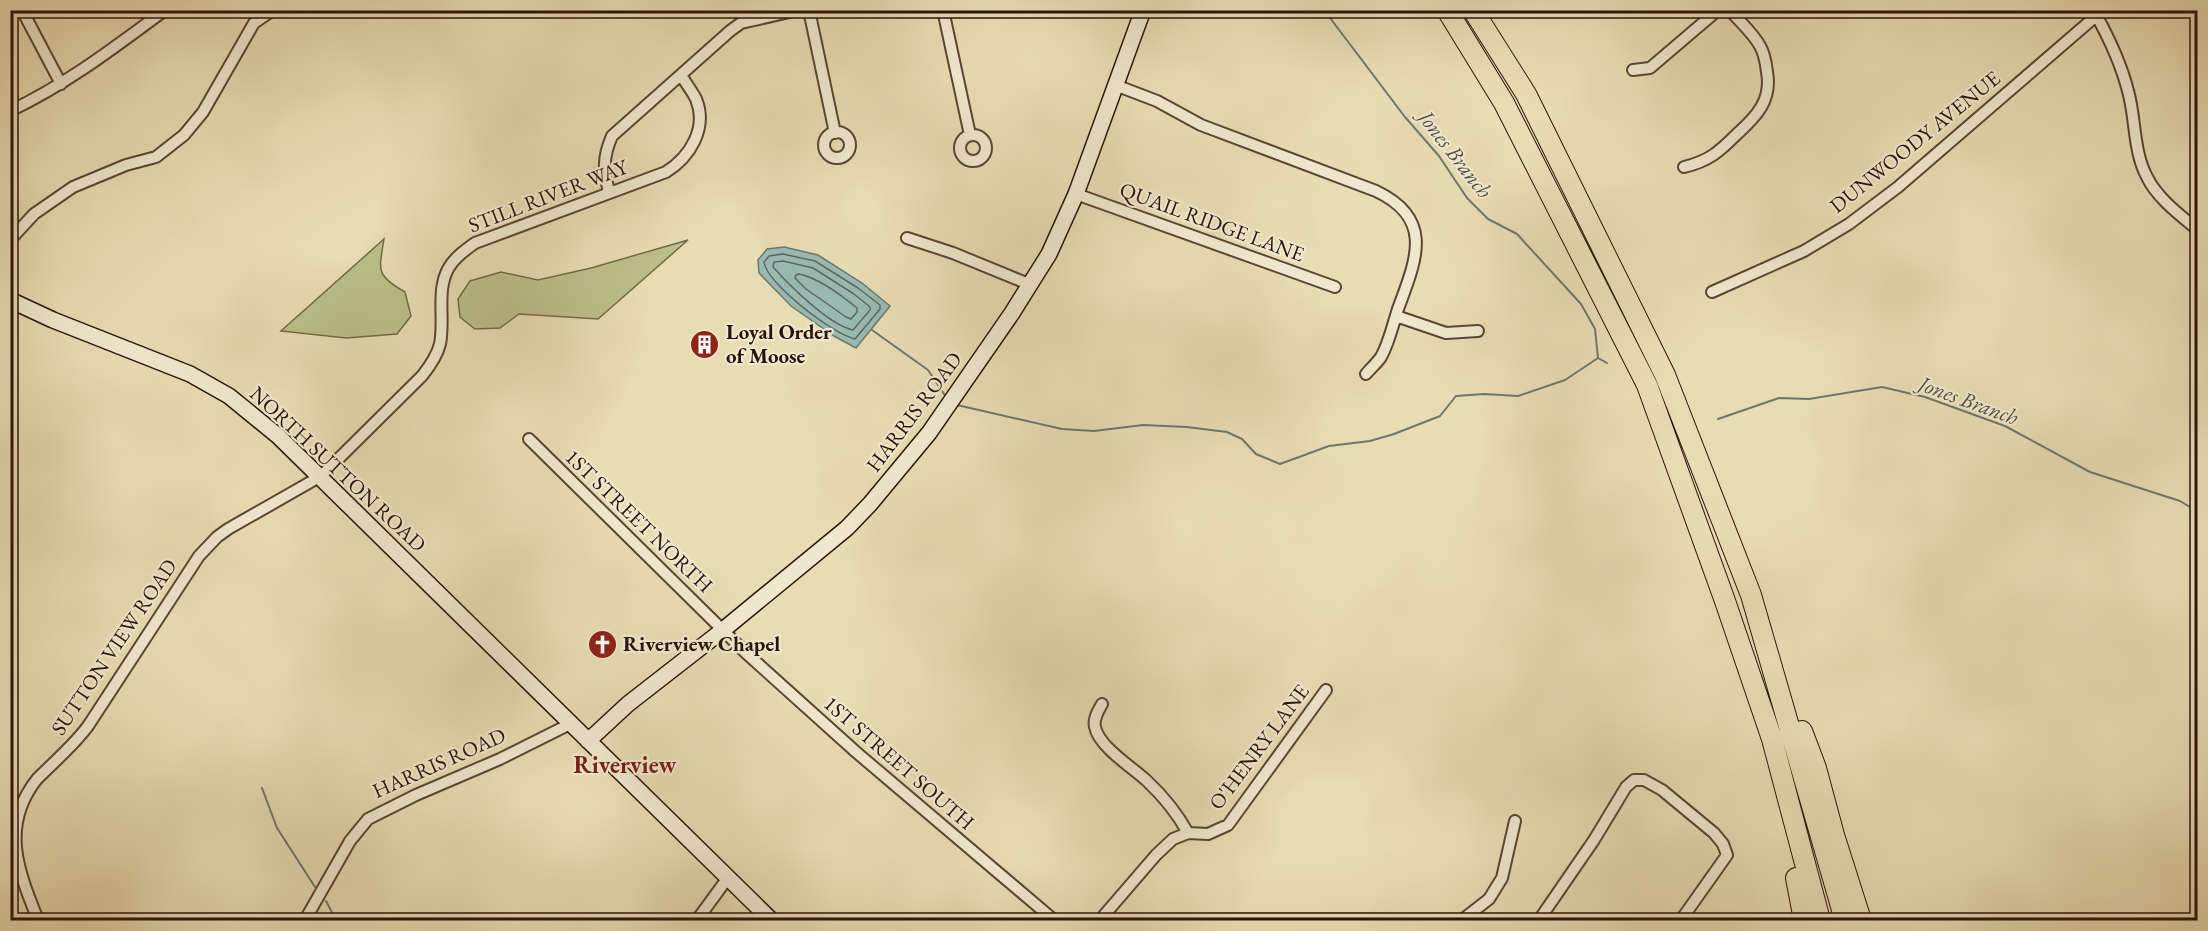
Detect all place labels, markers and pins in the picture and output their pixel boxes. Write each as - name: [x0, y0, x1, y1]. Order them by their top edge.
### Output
- place label: Loyal Order of Moose: [726, 318, 832, 369]
- building icon: Loyal Order of Moose: [689, 328, 721, 360]
- church icon: Riverview Chapel: [586, 628, 618, 660]
- place label: Riverview Chapel: [623, 630, 780, 657]

